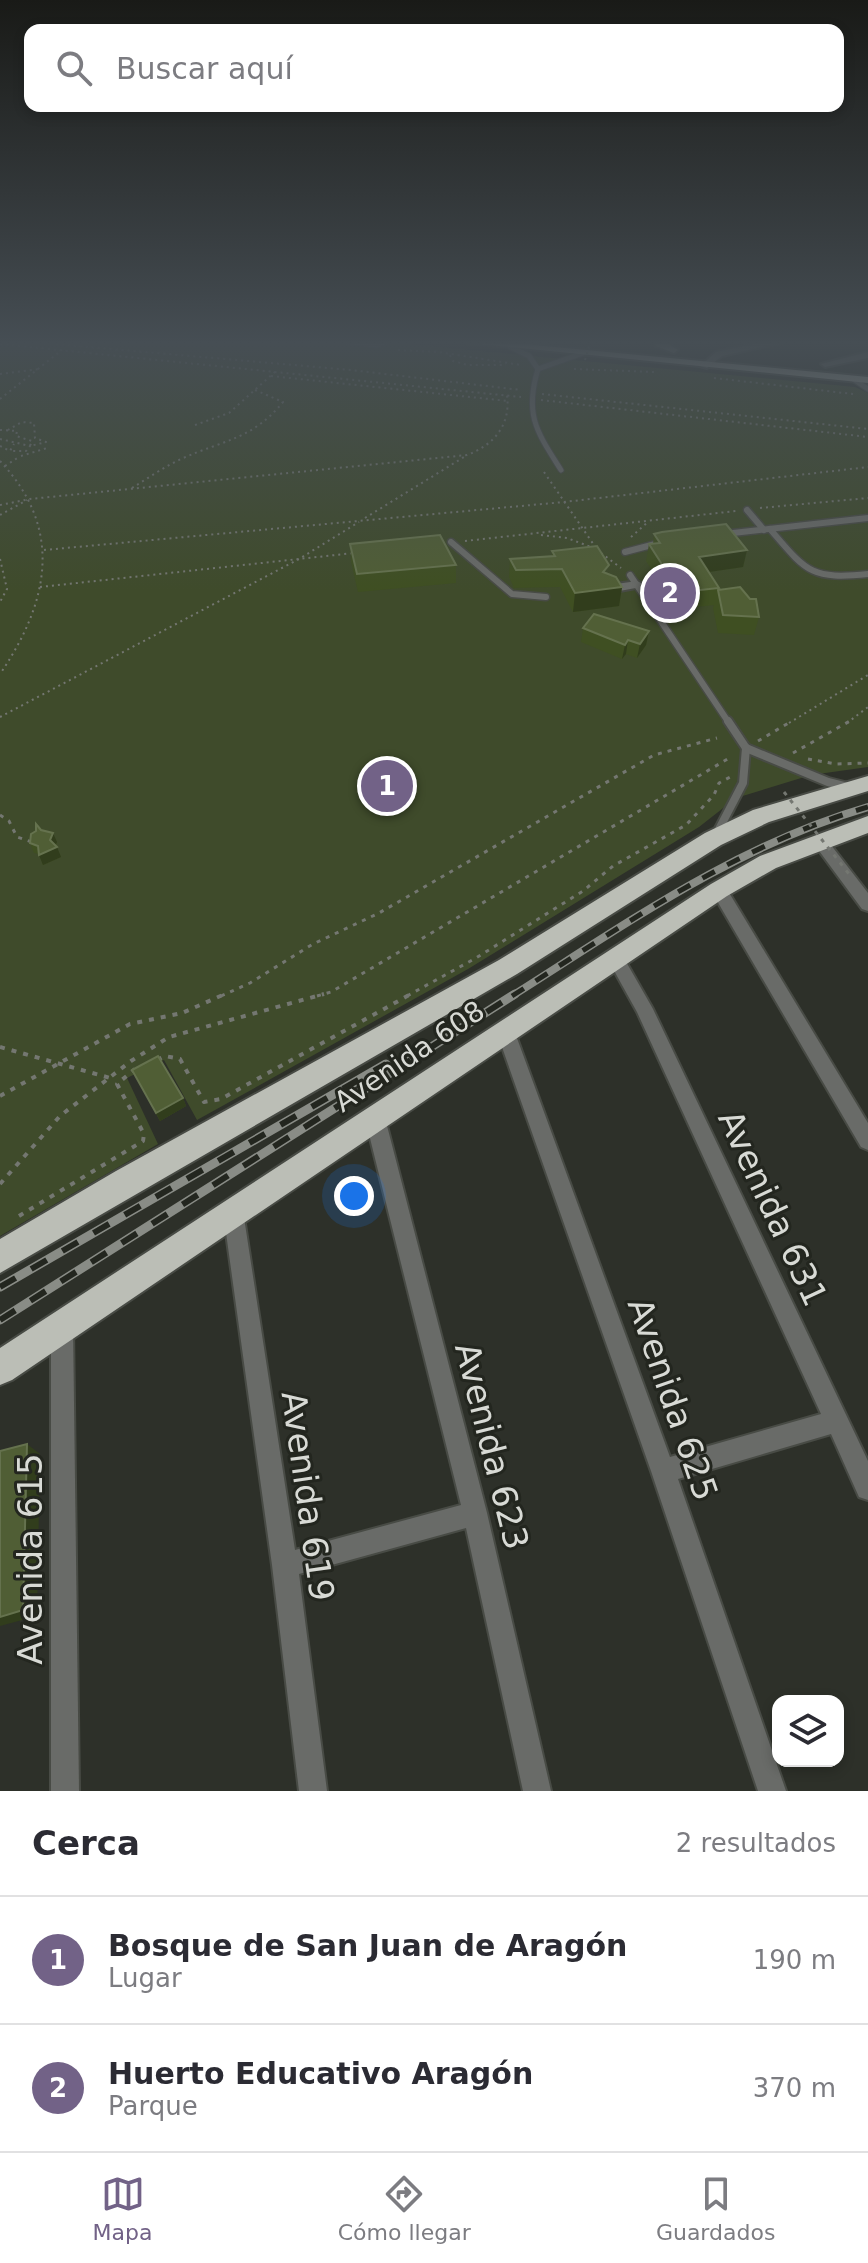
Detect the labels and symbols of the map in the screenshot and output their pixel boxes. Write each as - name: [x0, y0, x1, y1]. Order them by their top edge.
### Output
- pin: 2: [644, 563, 696, 623]
- pin: 1: [361, 756, 413, 816]
- street label: Avenida 608: [328, 994, 491, 1119]
- street label: Avenida 631: [710, 1104, 836, 1312]
- your location: [334, 1176, 374, 1216]
- street label: Avenida 625: [620, 1293, 726, 1505]
- street label: Avenida 623: [447, 1339, 537, 1553]
- street label: Avenida 619: [273, 1389, 343, 1603]
- street label: Avenida 615: [10, 1453, 50, 1665]

